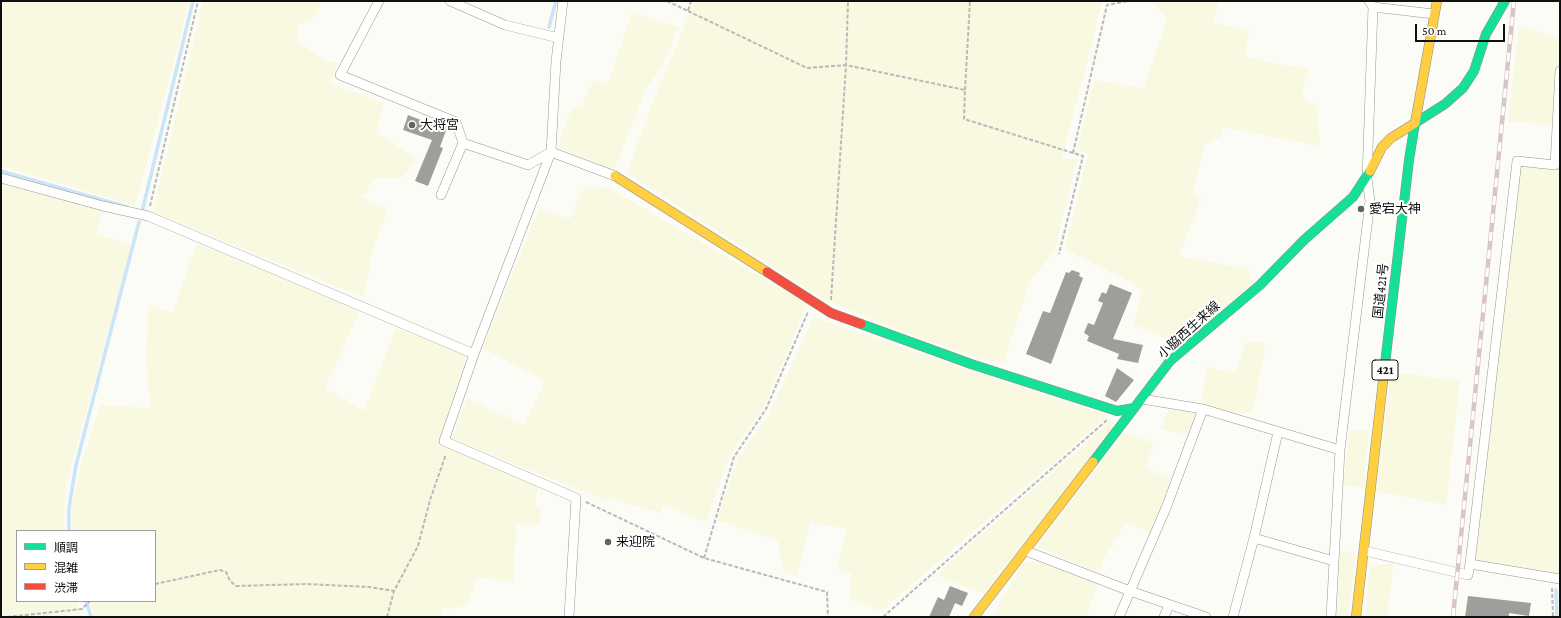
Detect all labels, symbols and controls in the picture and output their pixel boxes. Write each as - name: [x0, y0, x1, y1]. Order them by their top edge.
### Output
- scale bar: [1417, 16, 1507, 42]
- text: 50 m: [1422, 24, 1446, 38]
- place label: 大将宮: [420, 117, 459, 133]
- marker: 大将宮: [407, 120, 417, 130]
- place label: 愛宕大神: [1369, 201, 1421, 217]
- marker: 愛宕大神: [1356, 204, 1366, 214]
- street label: 国道421号: [1370, 262, 1392, 320]
- street label: 小脇西生来線: [1155, 298, 1223, 362]
- road number: 421: [1372, 360, 1398, 380]
- legend: [16, 530, 156, 602]
- place label: 来迎院: [616, 534, 655, 550]
- marker: 来迎院: [603, 537, 613, 547]
- text: 順調: [54, 541, 78, 555]
- text: 混雑: [54, 561, 78, 575]
- text: 渋滞: [54, 581, 78, 595]

